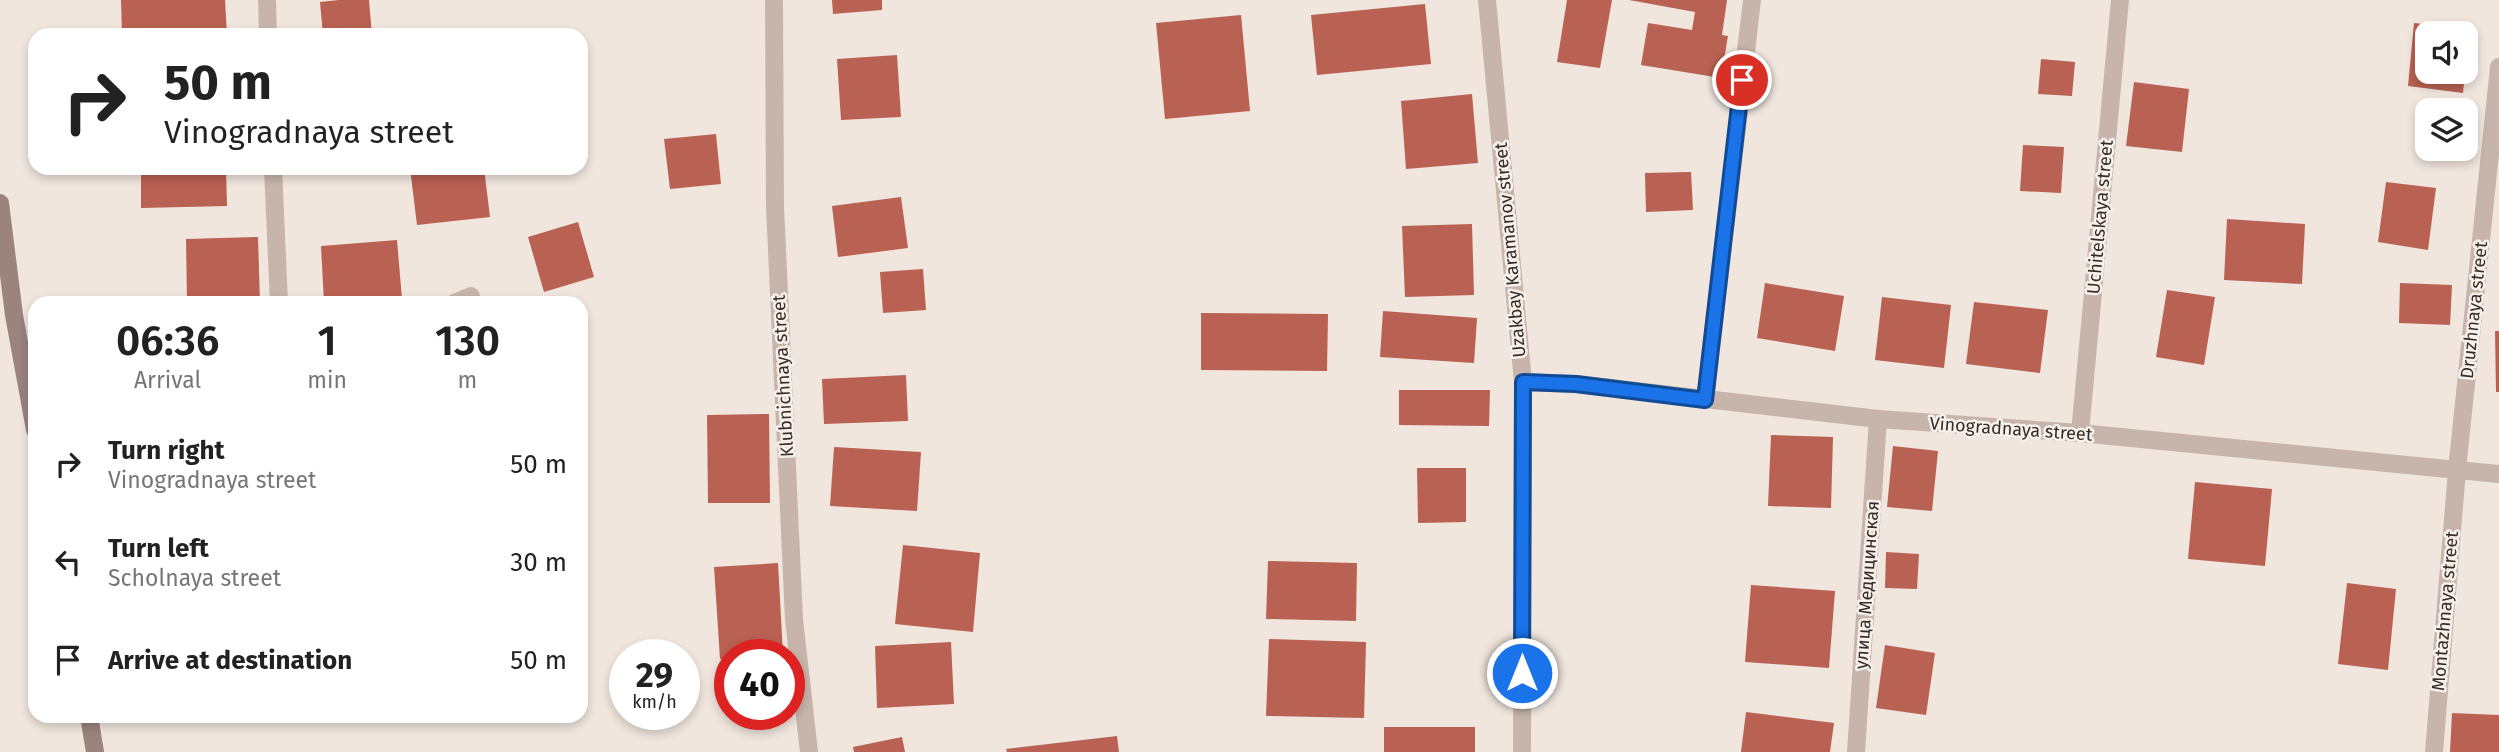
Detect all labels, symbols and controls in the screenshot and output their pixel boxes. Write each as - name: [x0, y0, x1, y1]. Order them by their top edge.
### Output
- map controls: [2415, 21, 2478, 161]
- button: sound: [2415, 21, 2478, 84]
- pin: [1712, 50, 1772, 110]
- text: 50 m: [164, 53, 272, 112]
- icon: right: [49, 56, 140, 147]
- icon: arrive: [1723, 61, 1761, 99]
- button: layers: [2415, 98, 2478, 161]
- text: Vinogradnaya street: [164, 113, 454, 151]
- street label: Uchitelskaya street: [2082, 138, 2118, 295]
- street label: Uzakbay Karamanov street: [1490, 141, 1530, 358]
- street label: Druzhnaya street: [2456, 240, 2492, 380]
- street label: Klubnichnaya street: [768, 294, 798, 458]
- text: 06:36: [116, 316, 219, 366]
- text: 1: [318, 316, 337, 366]
- text: 130: [435, 316, 500, 366]
- text: Arrival: [134, 366, 201, 394]
- text: min: [307, 366, 347, 394]
- text: m: [458, 366, 477, 394]
- street label: Vinogradnaya street: [1929, 412, 2094, 446]
- text: Turn right: [108, 435, 225, 466]
- icon: right: [49, 445, 87, 483]
- text: 50 m: [510, 449, 567, 480]
- text: Vinogradnaya street: [108, 466, 316, 494]
- street label: улица Медицинская: [1850, 500, 1884, 670]
- street label: Montazhnaya street: [2427, 530, 2463, 692]
- text: Turn left: [108, 533, 209, 564]
- icon: left: [49, 543, 87, 581]
- text: 30 m: [510, 547, 567, 578]
- text: Scholnaya street: [108, 564, 281, 592]
- position arrow: [1485, 636, 1559, 710]
- speed limit sign: 40: [714, 639, 805, 730]
- icon: arrive: [49, 641, 87, 679]
- text: Arrive at destination: [108, 645, 352, 676]
- text: 50 m: [510, 645, 567, 676]
- text: 29: [636, 654, 673, 696]
- text: km/h: [632, 691, 677, 713]

